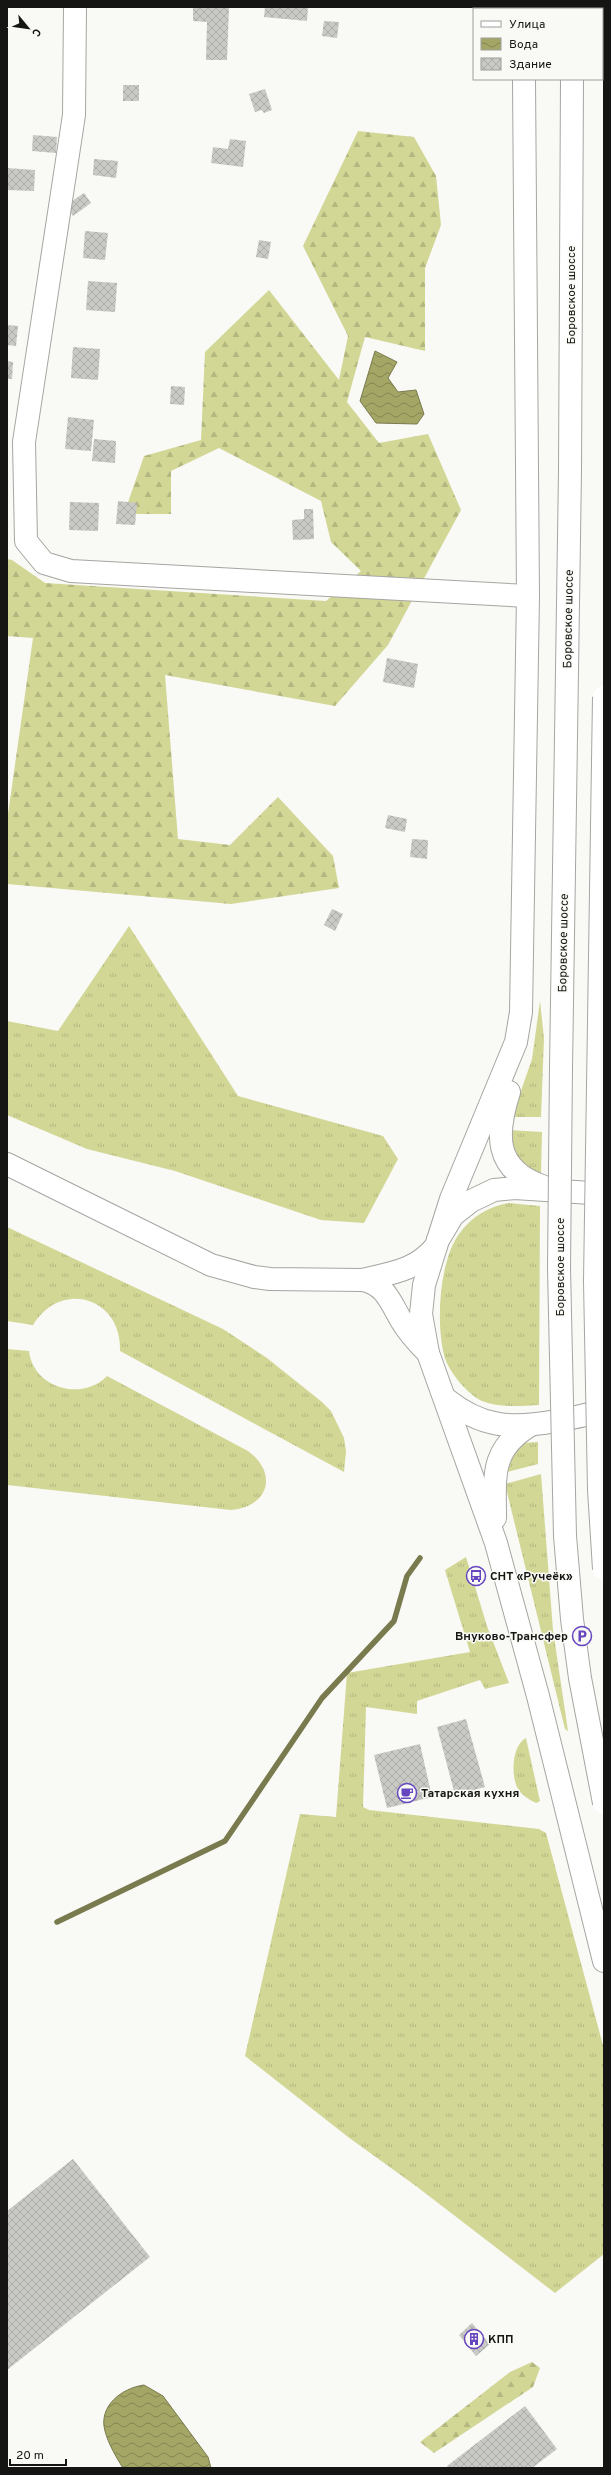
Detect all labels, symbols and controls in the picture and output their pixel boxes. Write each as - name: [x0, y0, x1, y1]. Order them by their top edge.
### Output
- north arrow: [8, 8, 48, 48]
- legend: [473, 8, 603, 80]
- text: Улица: [509, 17, 545, 33]
- text: С: [28, 26, 44, 39]
- text: Вода: [509, 37, 538, 53]
- text: Здание: [509, 57, 552, 73]
- street label: Боровское шоссе: [564, 245, 580, 345]
- street label: Боровское шоссе: [560, 569, 578, 669]
- street label: Боровское шоссе: [555, 893, 573, 993]
- street label: Боровское шоссе: [553, 1217, 569, 1317]
- bus stop icon: СНТ «Ручеёк»: [465, 1565, 487, 1587]
- place label: СНТ «Ручеёк»: [490, 1569, 573, 1585]
- parking icon: Внуково-Трансфер: [571, 1625, 593, 1647]
- place label: Внуково-Трансфер: [455, 1629, 568, 1645]
- cafe icon: Татарская кухня: [396, 1782, 418, 1804]
- place label: Татарская кухня: [421, 1786, 519, 1802]
- building icon: КПП: [463, 2328, 485, 2350]
- place label: КПП: [488, 2332, 514, 2348]
- scale bar: [10, 2441, 66, 2467]
- text: 20 m: [16, 2448, 44, 2464]

